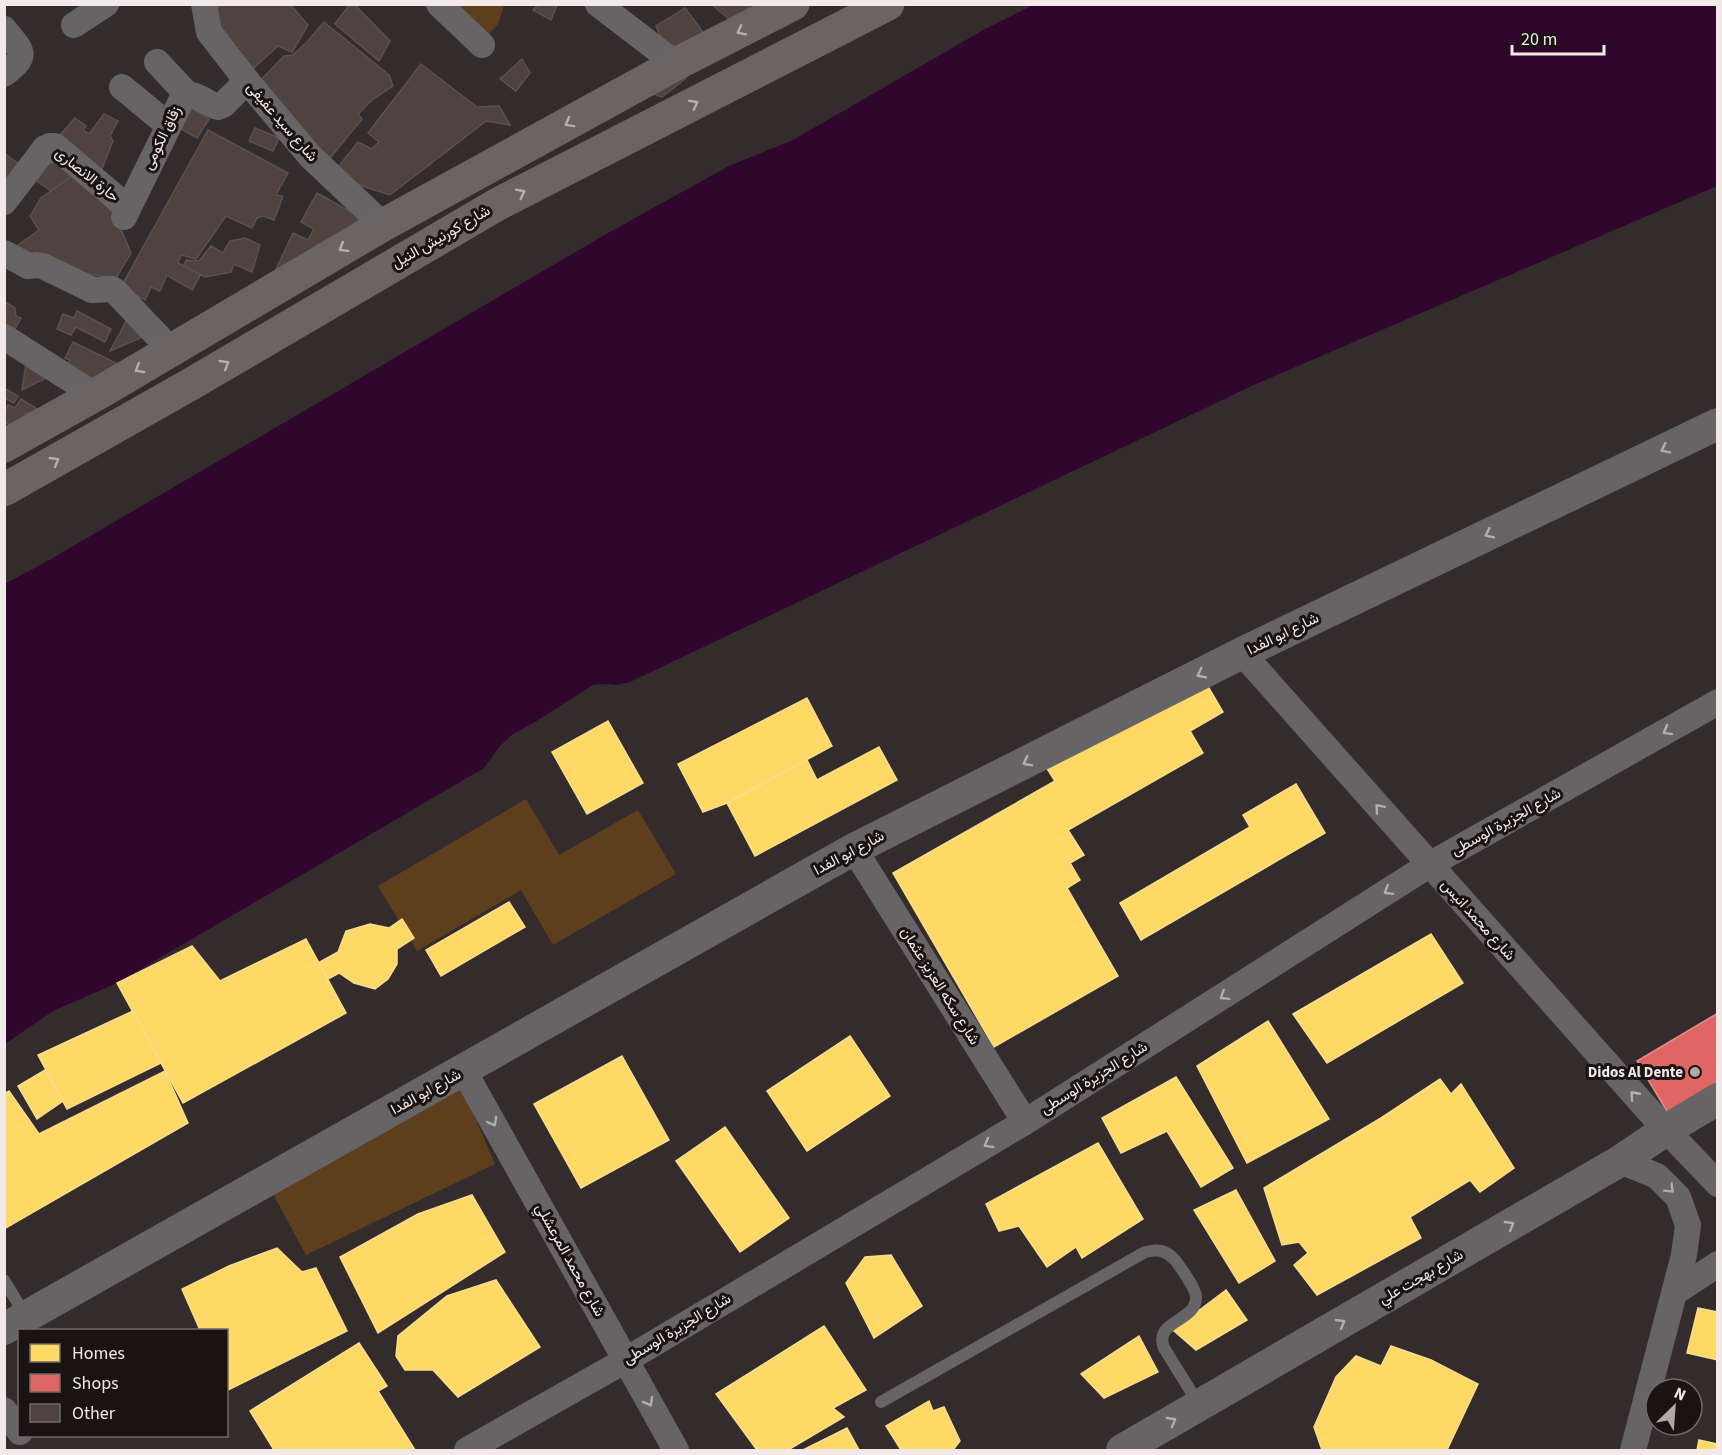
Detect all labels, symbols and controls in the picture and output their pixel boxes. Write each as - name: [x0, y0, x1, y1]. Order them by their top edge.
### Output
- scale bar: [1512, 18, 1604, 56]
- one-way arrow: [737, 24, 747, 35]
- text: 20 m: [1521, 27, 1557, 52]
- street label: شارع سيد عفيفى: [241, 78, 323, 167]
- one-way arrow: [688, 100, 699, 111]
- street label: زقاق الكومى: [138, 103, 186, 173]
- one-way arrow: [565, 116, 575, 127]
- street label: حارة الانصارى: [51, 143, 123, 207]
- one-way arrow: [514, 189, 525, 200]
- street label: شارع كورنيش النيل: [388, 200, 494, 274]
- one-way arrow: [339, 241, 349, 253]
- one-way arrow: [219, 360, 229, 371]
- one-way arrow: [135, 361, 145, 373]
- one-way arrow: [1660, 442, 1671, 454]
- one-way arrow: [49, 457, 59, 468]
- one-way arrow: [1485, 526, 1496, 538]
- street label: شارع ابو الفدا: [1244, 608, 1323, 660]
- one-way arrow: [1196, 667, 1207, 679]
- one-way arrow: [1662, 724, 1673, 735]
- one-way arrow: [1022, 755, 1033, 767]
- street label: شارع الجزيرة الوسطى: [1447, 783, 1565, 861]
- one-way arrow: [1375, 804, 1386, 815]
- street label: شارع ابو الفدا: [810, 825, 888, 880]
- street label: شارع محمد انيس: [1436, 875, 1520, 965]
- one-way arrow: [1384, 884, 1395, 895]
- street label: شارع سكه العزيز عثمان: [895, 923, 985, 1049]
- one-way arrow: [1220, 988, 1230, 1000]
- street label: شارع الجزيرة الوسطى: [1036, 1036, 1152, 1119]
- place label: Didos Al Dente: [1588, 1062, 1683, 1083]
- street label: شارع ابو الفدا: [387, 1064, 465, 1120]
- marker: Didos Al Dente: [1688, 1065, 1702, 1079]
- one-way arrow: [1630, 1091, 1641, 1102]
- one-way arrow: [485, 1115, 497, 1126]
- one-way arrow: [984, 1137, 994, 1149]
- one-way arrow: [1663, 1181, 1674, 1192]
- street label: شارع محمد المرعشلي: [528, 1199, 610, 1322]
- one-way arrow: [1504, 1221, 1514, 1232]
- street label: شارع بهجت علي: [1375, 1244, 1468, 1311]
- street label: شارع الجزيرة الوسطى: [619, 1288, 735, 1370]
- one-way arrow: [1335, 1319, 1345, 1330]
- legend: [18, 1329, 228, 1437]
- text: Homes: [72, 1341, 125, 1366]
- text: Shops: [72, 1371, 119, 1396]
- north arrow: [1644, 1377, 1704, 1437]
- text: N: [1670, 1382, 1689, 1407]
- one-way arrow: [642, 1395, 653, 1406]
- text: Other: [72, 1401, 116, 1426]
- one-way arrow: [1166, 1417, 1177, 1428]

